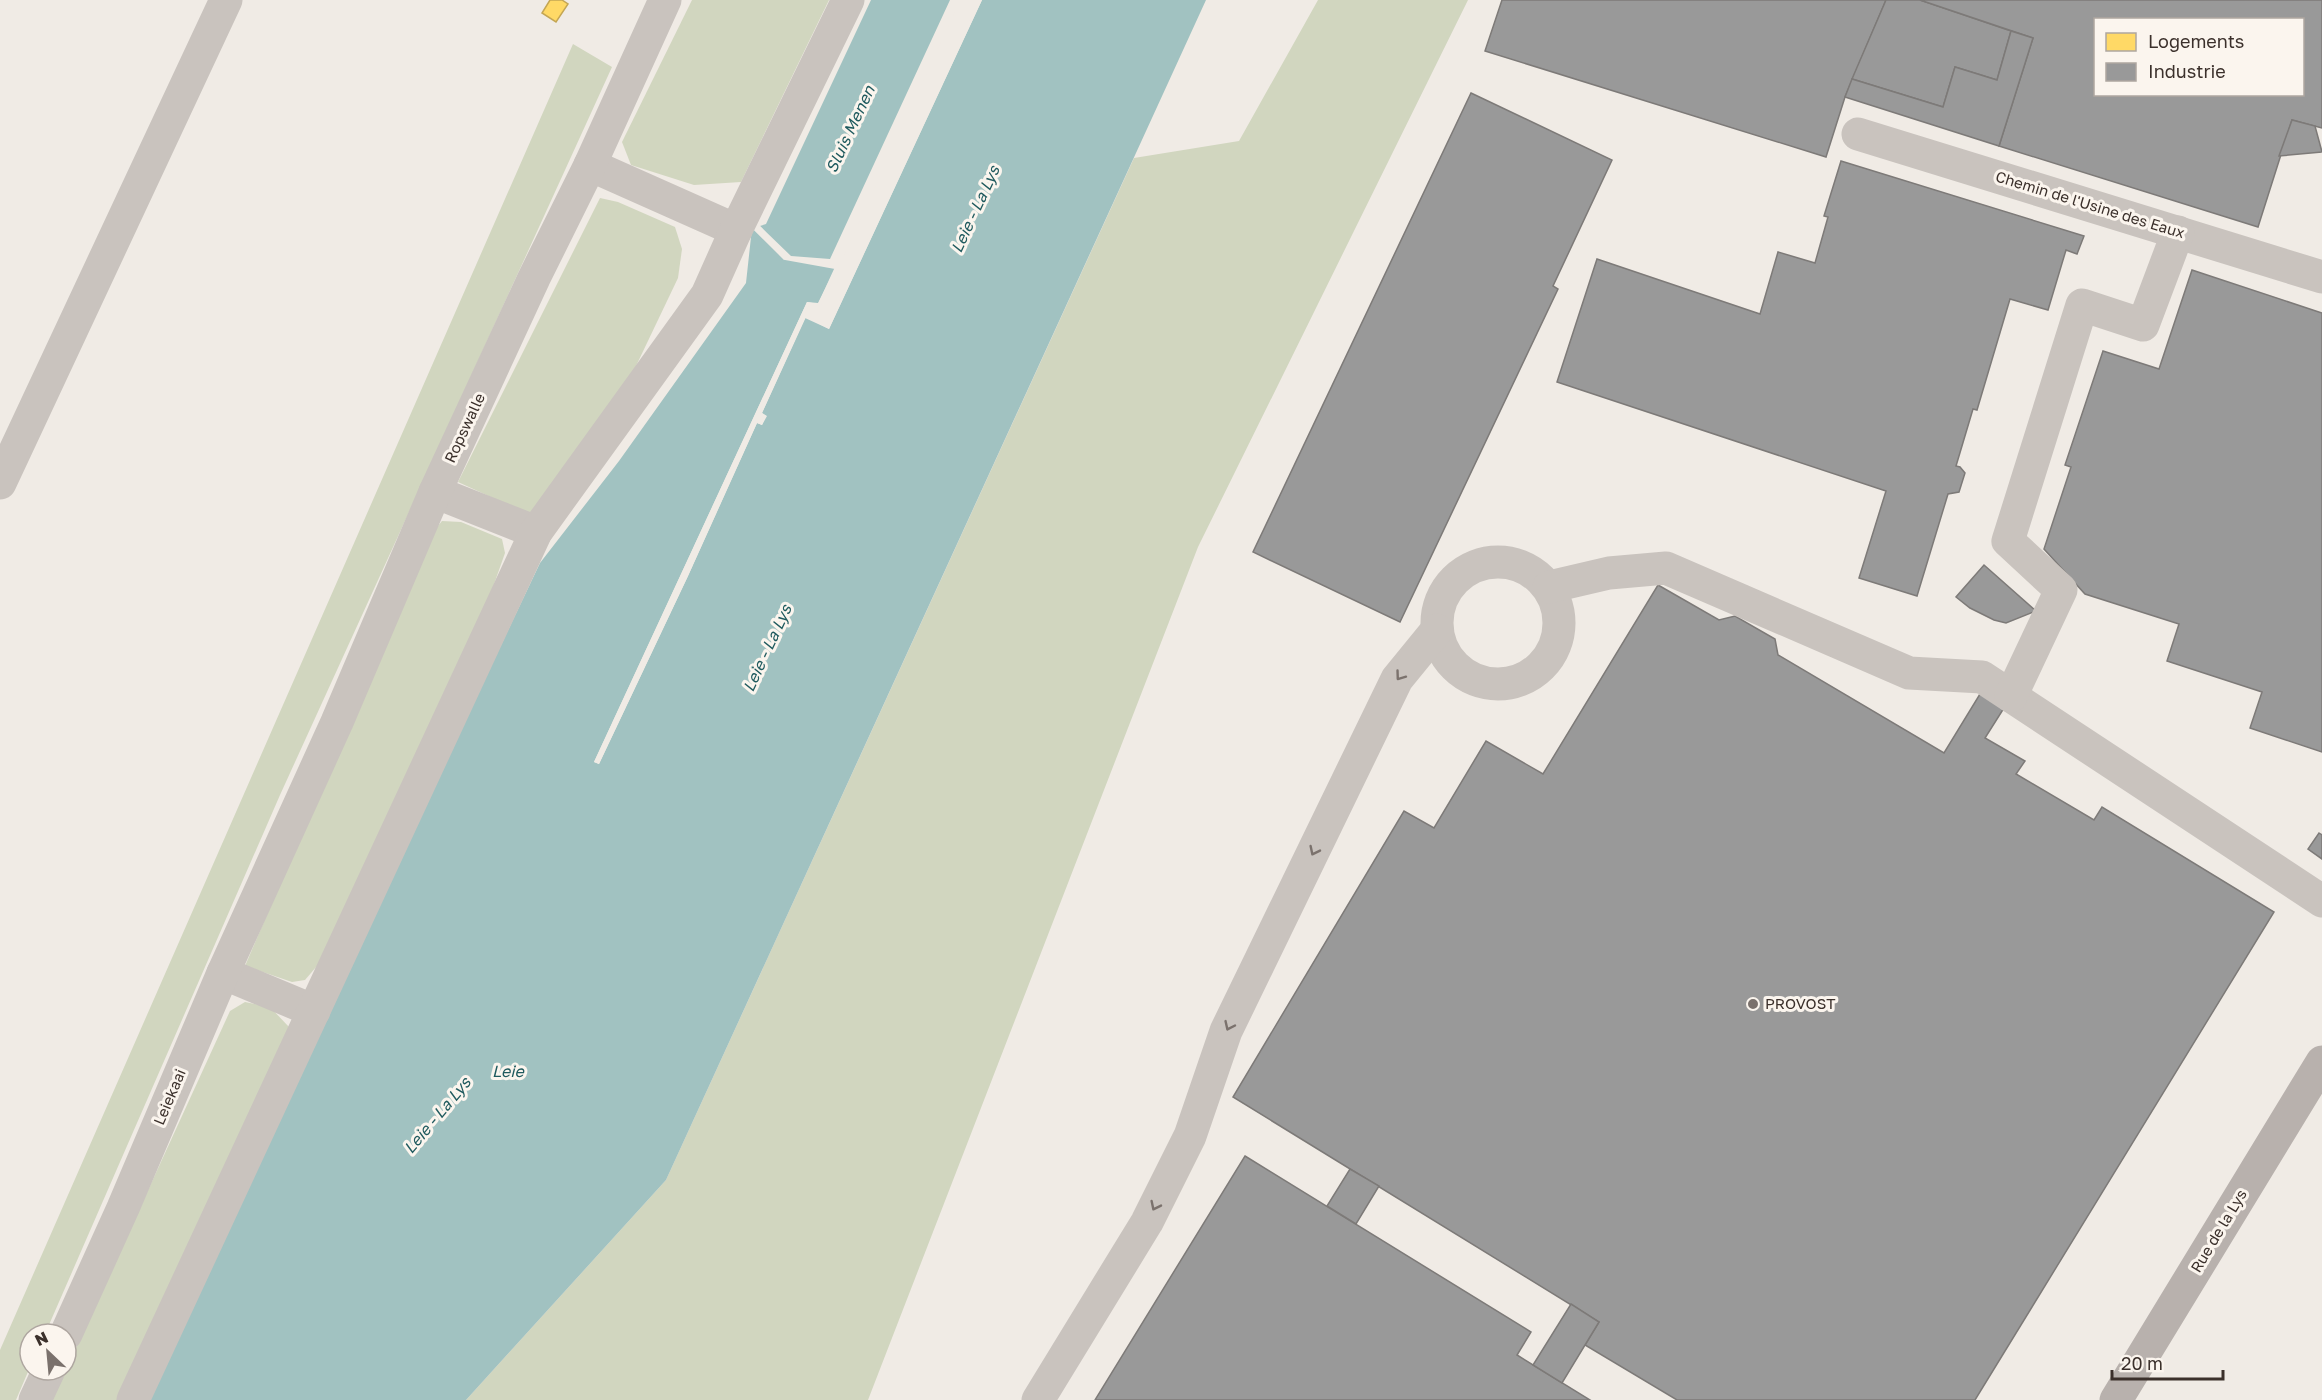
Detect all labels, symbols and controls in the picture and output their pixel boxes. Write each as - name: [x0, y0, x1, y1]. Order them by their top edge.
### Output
- legend: [2094, 18, 2304, 96]
- text: Logements: [2148, 30, 2244, 52]
- text: Industrie: [2148, 60, 2226, 82]
- water label: Sluis Menen: [821, 81, 879, 176]
- water label: Leie - La Lys: [946, 161, 1004, 256]
- street label: Chemin de l'Usine des Eaux: [1994, 167, 2187, 241]
- street label: Ropswalle: [440, 390, 488, 465]
- water label: Leie - La Lys: [738, 600, 796, 695]
- one-way arrow: [1396, 669, 1407, 680]
- one-way arrow: [1310, 844, 1321, 855]
- place label: PROVOST: [1765, 994, 1835, 1012]
- marker: PROVOST: [1746, 997, 1760, 1011]
- one-way arrow: [1224, 1019, 1236, 1030]
- water label: Leie: [492, 1061, 526, 1081]
- street label: Leiekaai: [149, 1066, 189, 1127]
- water label: Leie - La Lys: [399, 1072, 476, 1157]
- street label: Rue de la Lys: [2186, 1186, 2250, 1275]
- one-way arrow: [1151, 1200, 1163, 1211]
- north arrow: [18, 1322, 78, 1382]
- text: N: [32, 1327, 51, 1350]
- scale bar: [2112, 1343, 2223, 1381]
- text: 20 m: [2121, 1352, 2163, 1374]

